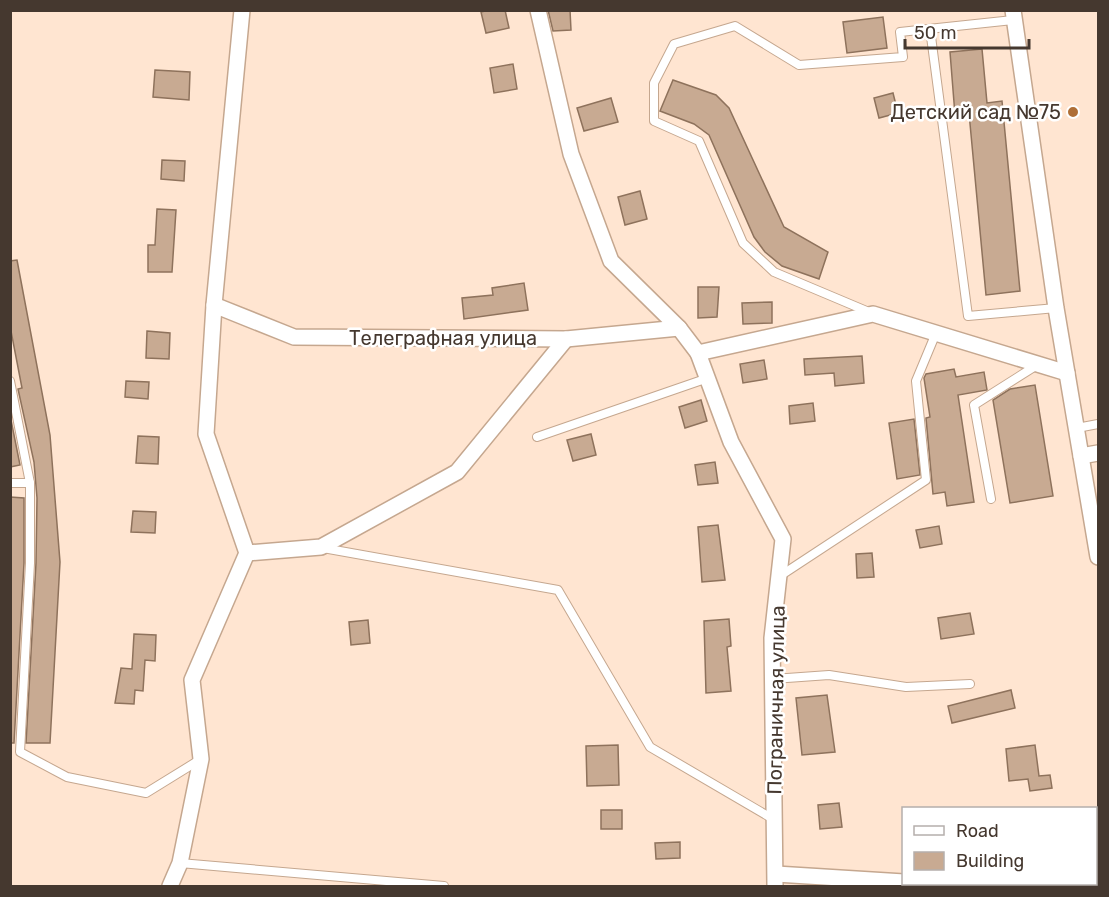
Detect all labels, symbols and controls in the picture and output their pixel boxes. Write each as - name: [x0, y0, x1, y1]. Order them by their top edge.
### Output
- scale bar: [905, 12, 1030, 50]
- text: 50 m: [914, 22, 957, 44]
- place label: Детский сад №75: [890, 100, 1061, 124]
- marker: Детский сад №75: [1066, 105, 1080, 119]
- street label: Телеграфная улица: [349, 326, 537, 350]
- street label: Пограничная улица: [762, 605, 790, 795]
- legend: [902, 807, 1097, 885]
- text: Road: [956, 820, 999, 842]
- text: Building: [956, 850, 1024, 872]

